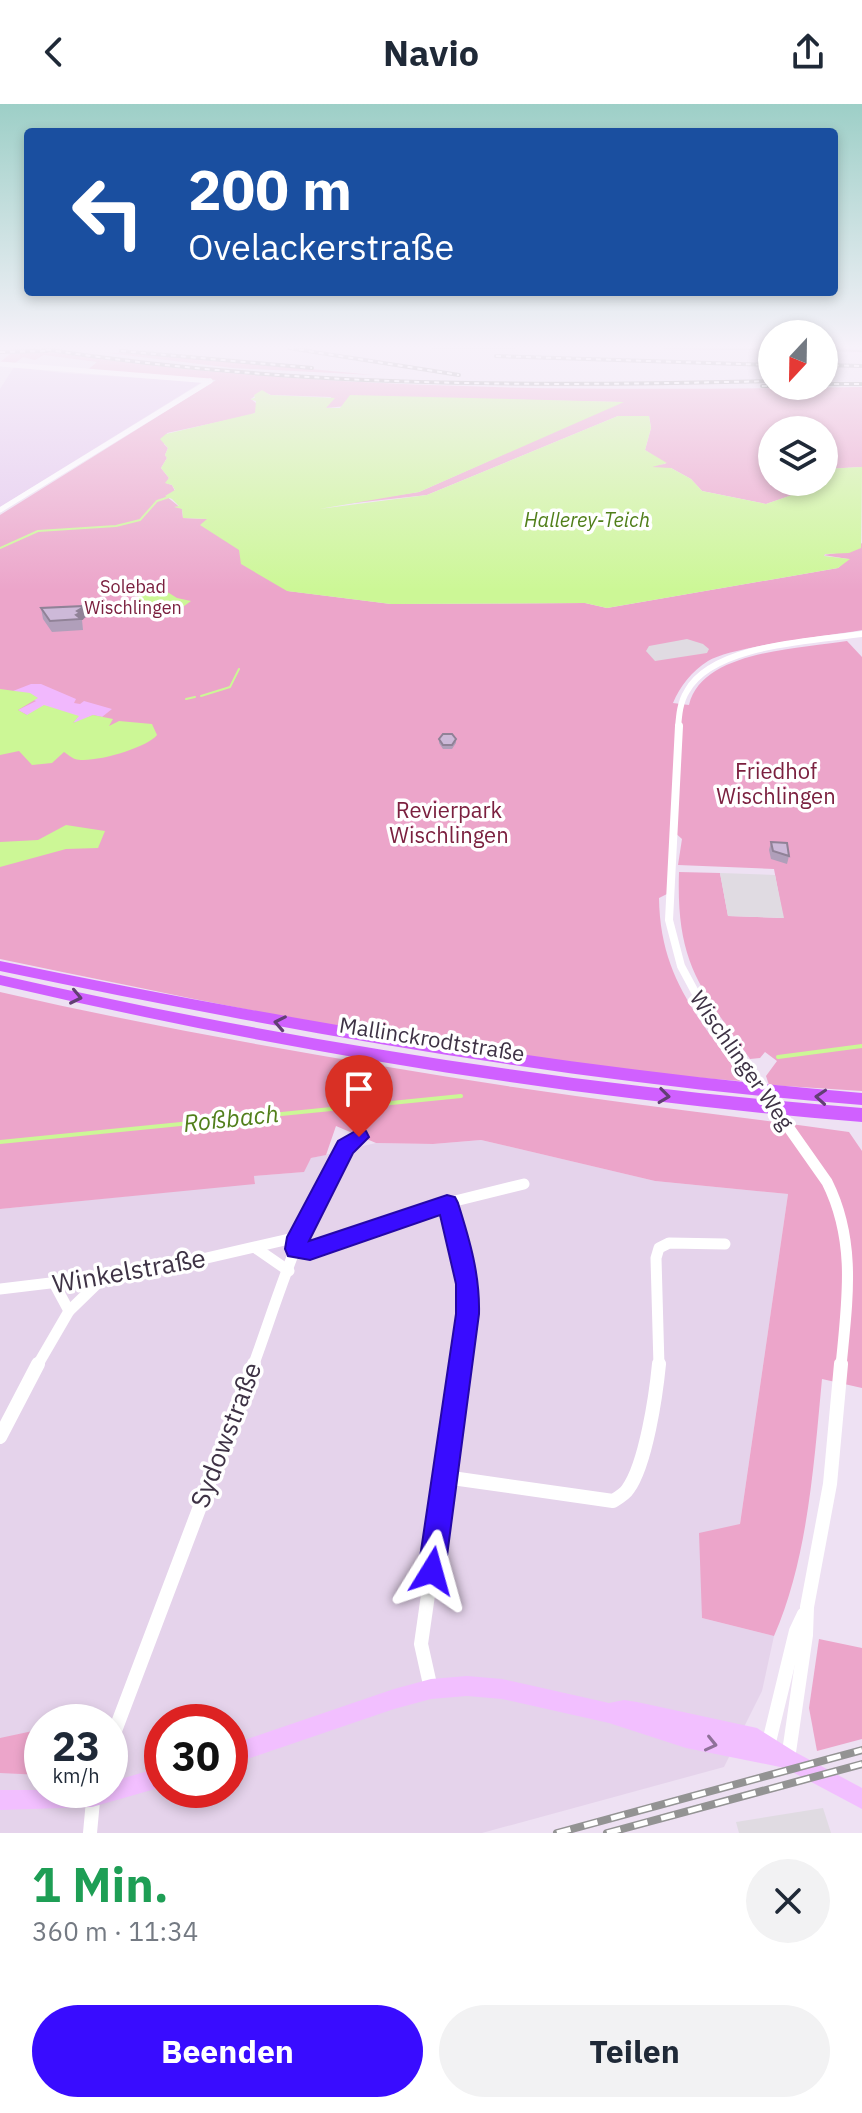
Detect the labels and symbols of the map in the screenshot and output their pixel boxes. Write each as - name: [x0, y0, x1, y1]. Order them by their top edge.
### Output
- north arrow: [758, 320, 838, 400]
- water label: Hallerey-Teich: [524, 506, 650, 533]
- park label: Solebad Wischlingen: [84, 575, 182, 619]
- park label: Friedhof Wischlingen: [716, 756, 836, 810]
- park label: Revierpark Wischlingen: [389, 795, 509, 849]
- street label: Wischlinger Weg: [684, 985, 801, 1135]
- one-way arrow: [69, 988, 82, 1005]
- street label: Mallinckrodtstraße: [337, 1010, 527, 1067]
- one-way arrow: [273, 1015, 287, 1032]
- pin: [325, 1055, 393, 1137]
- one-way arrow: [658, 1087, 671, 1104]
- one-way arrow: [814, 1088, 827, 1105]
- water label: Roßbach: [182, 1097, 280, 1139]
- street label: Winkelstraße: [50, 1240, 208, 1300]
- street label: Sydowstraße: [182, 1357, 268, 1512]
- position arrow: [390, 1529, 474, 1613]
- speed limit sign: 30: [144, 1704, 248, 1808]
- one-way arrow: [703, 1735, 717, 1752]

